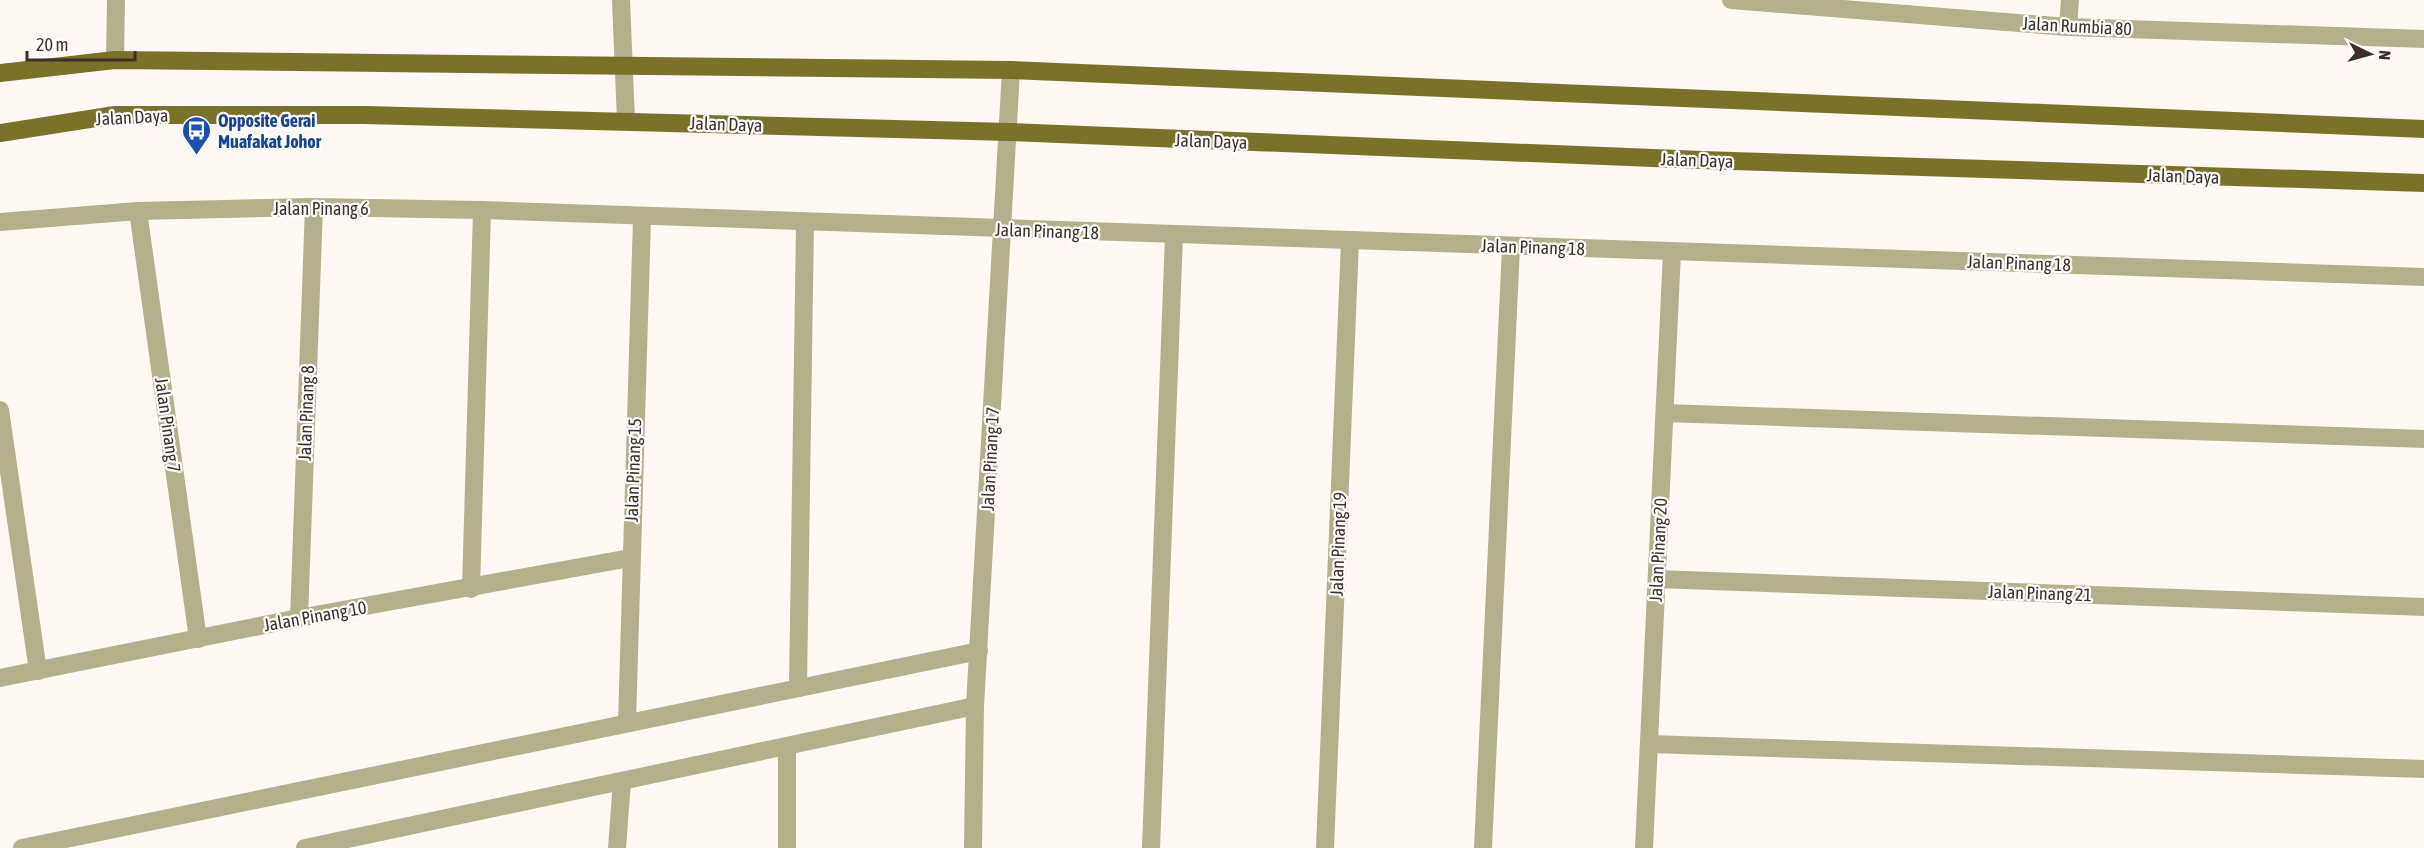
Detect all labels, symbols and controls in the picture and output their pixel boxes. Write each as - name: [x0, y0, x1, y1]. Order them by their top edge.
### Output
- street label: Jalan Rumbia 80: [2022, 13, 2132, 39]
- scale bar: [27, 24, 135, 62]
- north arrow: [2340, 24, 2400, 84]
- text: 20 m: [36, 34, 68, 55]
- text: N: [2376, 50, 2394, 61]
- street label: Jalan Daya: [95, 105, 169, 129]
- place label: Opposite Gerai Muafakat Johor: [218, 110, 322, 152]
- street label: Jalan Daya: [689, 112, 763, 136]
- bus stop icon: Opposite Gerai Muafakat Johor: [181, 114, 213, 156]
- street label: Jalan Daya: [1174, 129, 1248, 153]
- street label: Jalan Daya: [1660, 148, 1734, 172]
- street label: Jalan Daya: [2146, 164, 2220, 188]
- street label: Jalan Pinang 6: [273, 198, 369, 219]
- street label: Jalan Pinang 18: [995, 219, 1099, 243]
- street label: Jalan Pinang 18: [1481, 235, 1585, 259]
- street label: Jalan Pinang 18: [1967, 251, 2071, 275]
- street label: Jalan Pinang 8: [294, 365, 318, 461]
- street label: Jalan Pinang 7: [151, 376, 185, 474]
- street label: Jalan Pinang 17: [977, 407, 1003, 511]
- street label: Jalan Pinang 15: [621, 418, 645, 522]
- street label: Jalan Pinang 19: [1326, 492, 1350, 596]
- street label: Jalan Pinang 20: [1645, 498, 1671, 602]
- street label: Jalan Pinang 21: [1988, 581, 2092, 605]
- street label: Jalan Pinang 10: [262, 597, 368, 635]

